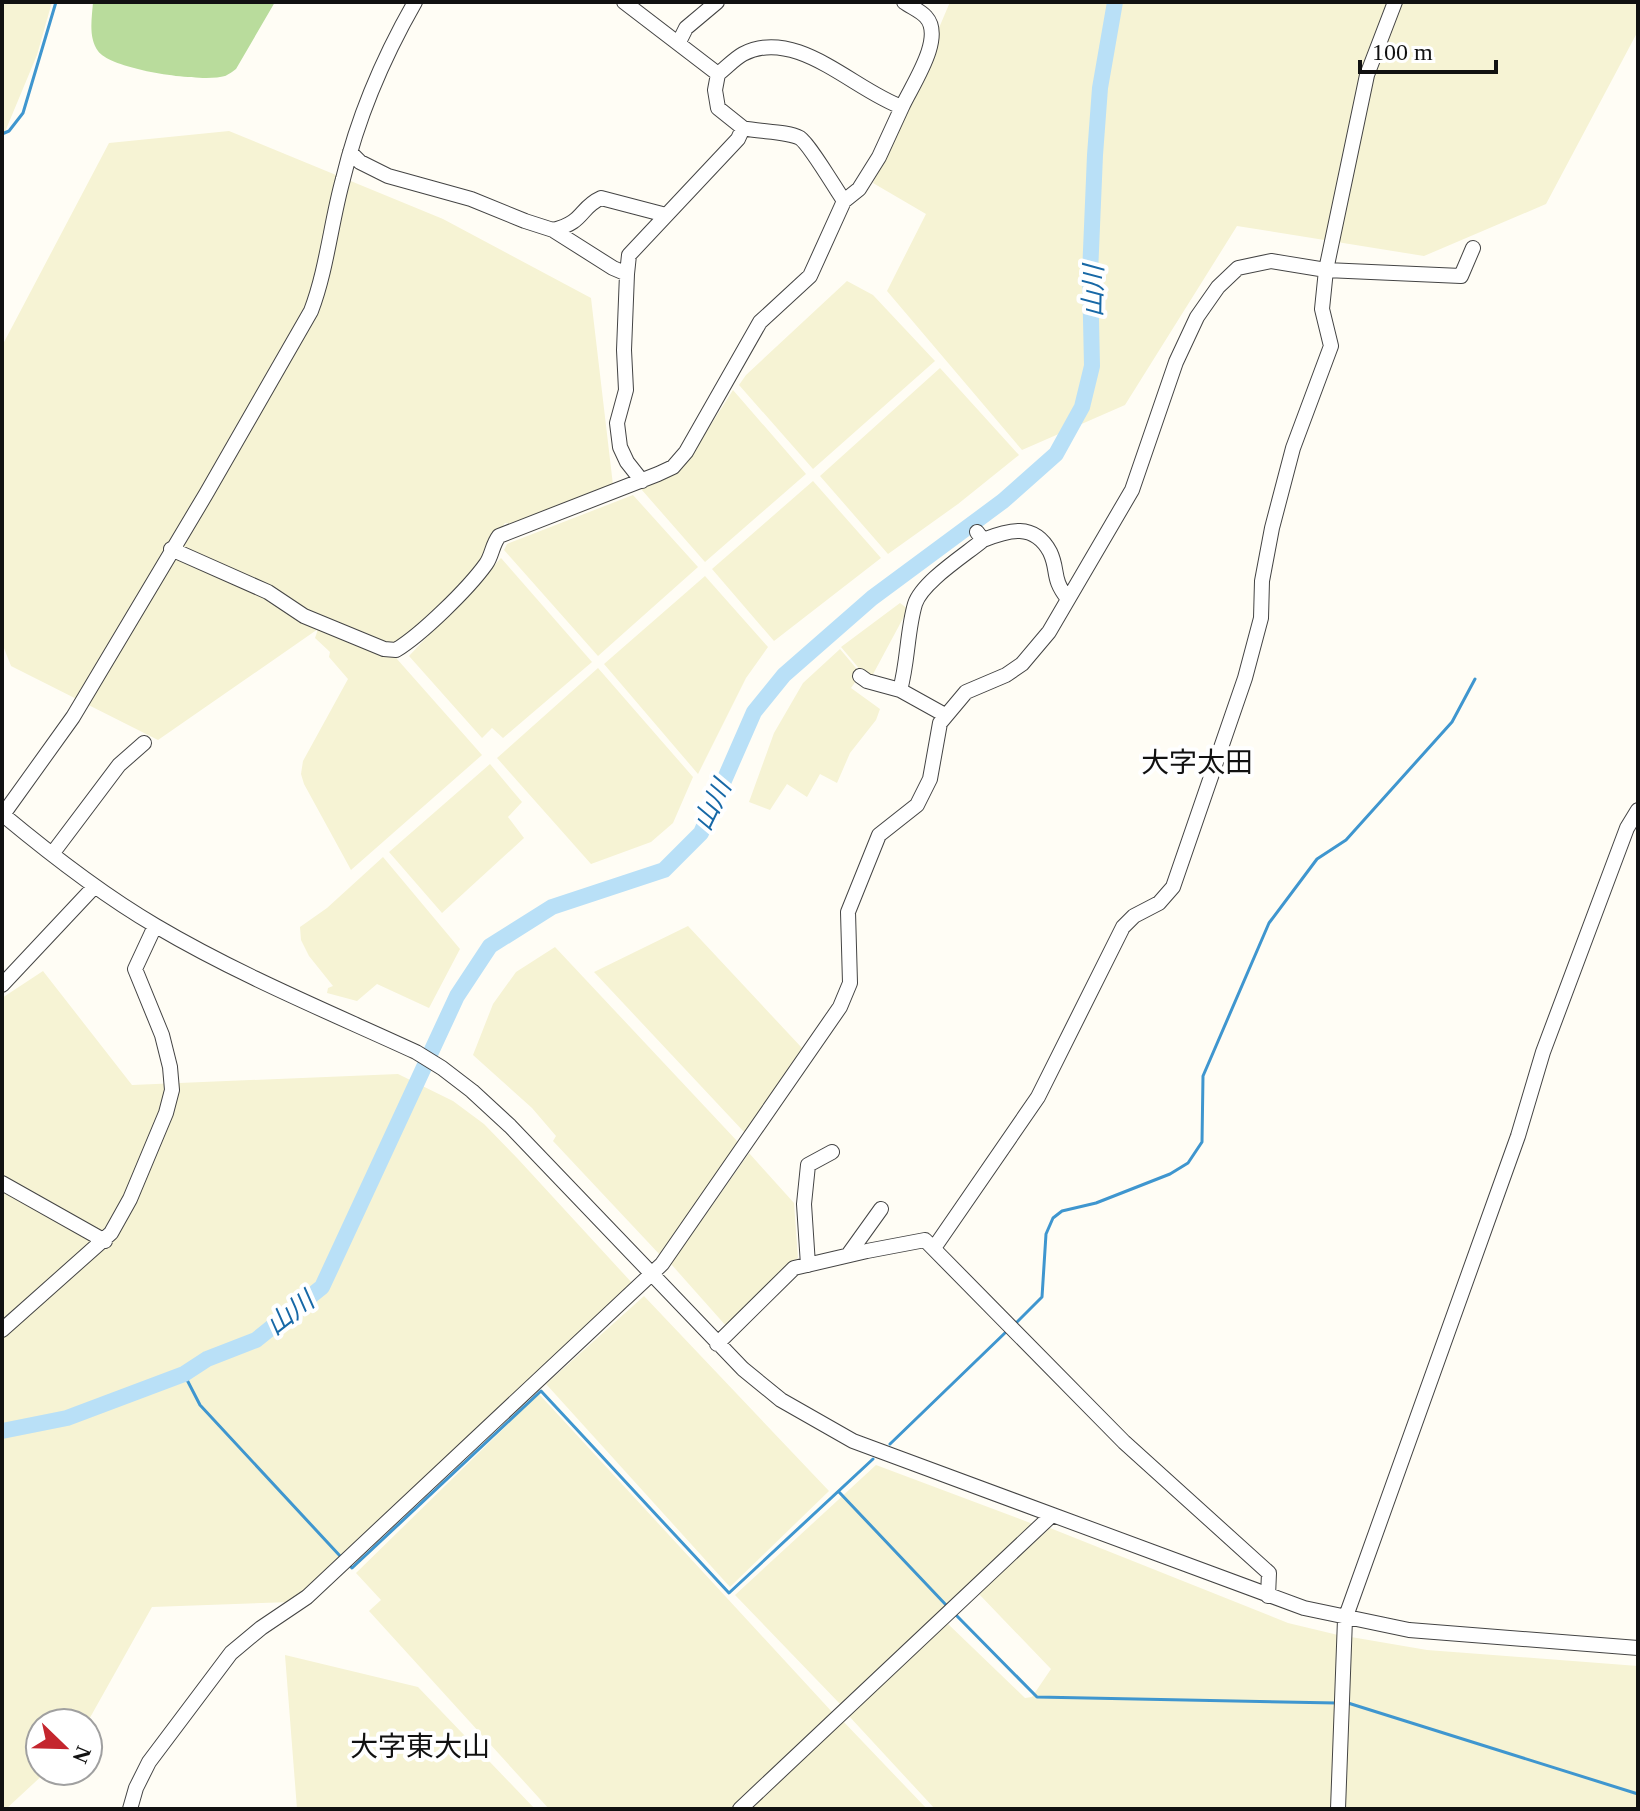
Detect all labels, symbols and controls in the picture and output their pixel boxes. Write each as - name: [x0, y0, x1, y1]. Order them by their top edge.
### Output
- scale bar: [1360, 24, 1496, 74]
- text: 100 m: [1372, 39, 1433, 65]
- water label: 山川: [1079, 262, 1109, 317]
- district label: 大字太田: [1141, 747, 1253, 778]
- water label: 山川: [688, 773, 738, 835]
- water label: 山川: [261, 1284, 322, 1341]
- north arrow: [24, 1707, 104, 1787]
- district label: 大字東大山: [350, 1731, 490, 1762]
- text: N: [67, 1742, 97, 1767]

